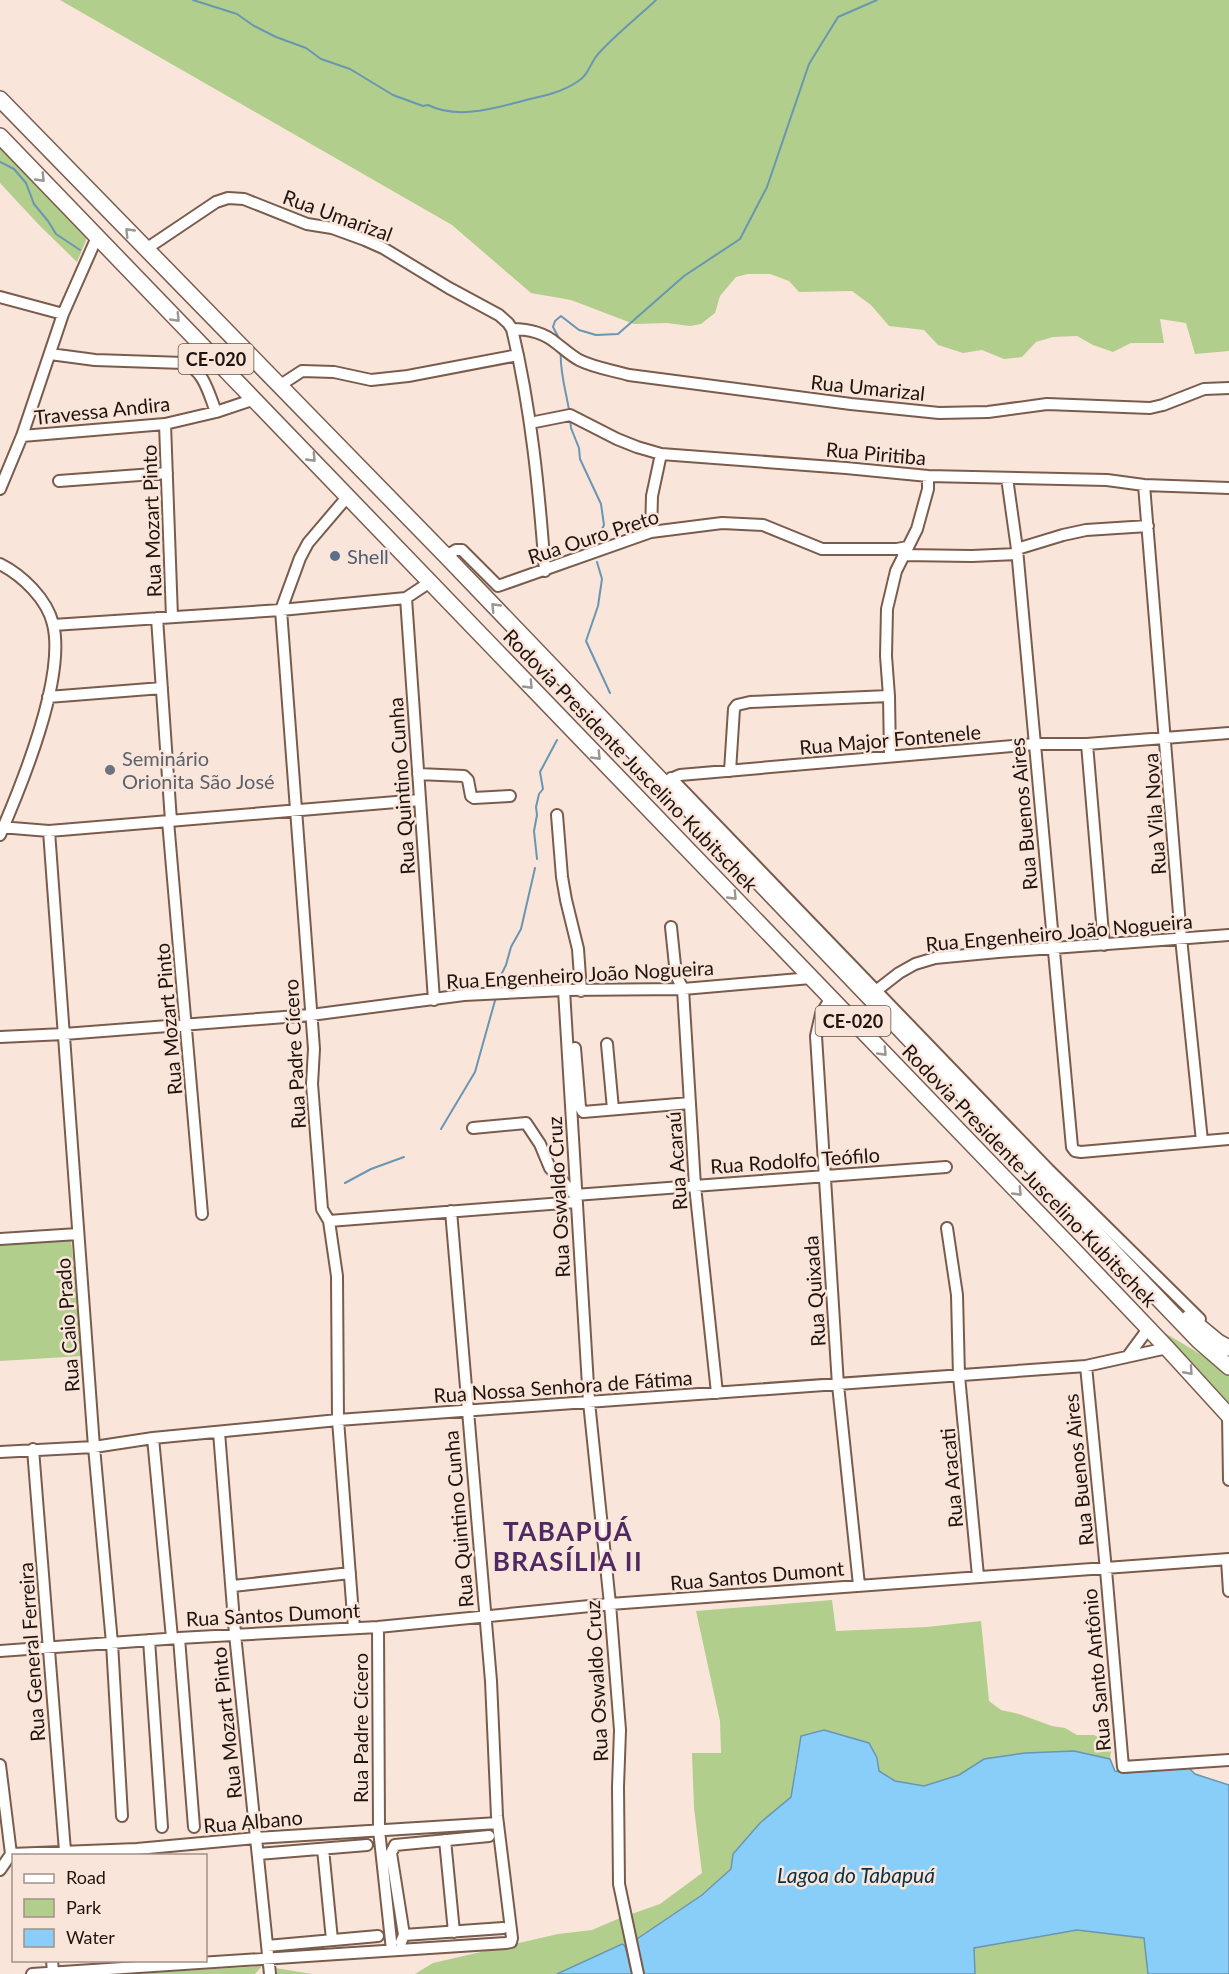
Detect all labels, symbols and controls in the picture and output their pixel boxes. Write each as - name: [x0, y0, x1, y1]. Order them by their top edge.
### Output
- one-way arrow: [33, 171, 44, 182]
- street label: Rua Umarizal: [280, 184, 396, 246]
- one-way arrow: [126, 228, 137, 239]
- one-way arrow: [169, 311, 180, 322]
- road number: CE-020: [178, 344, 254, 374]
- street label: Rua Umarizal: [810, 369, 926, 405]
- street label: Travessa Andira: [33, 391, 171, 429]
- street label: Rua Piritiba: [825, 437, 927, 469]
- street label: Rua Mozart Pinto: [136, 444, 166, 598]
- one-way arrow: [305, 452, 316, 462]
- street label: Rua Ouro Preto: [524, 504, 662, 568]
- place label: Shell: [347, 544, 389, 568]
- marker: Shell: [328, 549, 342, 563]
- one-way arrow: [491, 603, 502, 613]
- street label: Rodovia Presidente Juscelino Kubitschek: [499, 624, 764, 897]
- one-way arrow: [522, 678, 533, 688]
- street label: Rua Quintino Cunha: [383, 697, 419, 875]
- street label: Rua Major Fontenele: [798, 719, 982, 759]
- street label: Rua Buenos Aires: [1004, 737, 1042, 891]
- place label: Seminário Orionita São José: [122, 746, 275, 793]
- one-way arrow: [590, 748, 601, 759]
- street label: Rua Vila Nova: [1138, 752, 1170, 876]
- marker: Seminário Orionita São José: [103, 763, 117, 777]
- one-way arrow: [725, 889, 736, 900]
- street label: Rua Engenheiro João Nogueira: [924, 908, 1194, 956]
- street label: Rua Mozart Pinto: [149, 942, 187, 1096]
- street label: Rua Engenheiro João Nogueira: [446, 955, 714, 993]
- street label: Rua Padre Cícero: [278, 978, 310, 1130]
- road number: CE-020: [816, 1006, 890, 1036]
- street label: Rodovia Presidente Juscelino Kubitschek: [898, 1039, 1163, 1312]
- one-way arrow: [875, 1044, 886, 1055]
- street label: Rua Acaraú: [661, 1111, 691, 1211]
- street label: Rua Oswaldo Cruz: [542, 1116, 574, 1278]
- street label: Rua Rodolfo Teófilo: [709, 1142, 881, 1178]
- one-way arrow: [1011, 1184, 1022, 1195]
- street label: Rua Quixada: [798, 1235, 830, 1347]
- street label: Rua Caio Prado: [50, 1257, 84, 1393]
- one-way arrow: [1181, 1364, 1192, 1375]
- street label: Rua Nossa Senhora de Fátima: [433, 1365, 693, 1407]
- street label: Rua Buenos Aires: [1058, 1393, 1098, 1547]
- street label: Rua Aracati: [935, 1427, 967, 1529]
- street label: Rua Quintino Cunha: [438, 1429, 478, 1609]
- district label: TABAPUÁ BRASÍLIA II: [493, 1515, 643, 1577]
- street label: Rua Santos Dumont: [669, 1555, 845, 1595]
- street label: Rua General Ferreira: [13, 1562, 49, 1742]
- street label: Rua Santo Antônio: [1077, 1588, 1115, 1752]
- street label: Rua Santos Dumont: [185, 1597, 361, 1631]
- street label: Rua Oswaldo Cruz: [580, 1600, 612, 1762]
- street label: Rua Mozart Pinto: [206, 1646, 246, 1800]
- street label: Rua Padre Cícero: [348, 1653, 372, 1803]
- street label: Rua Albano: [202, 1805, 304, 1837]
- legend: [12, 1854, 207, 1962]
- water label: Lagoa do Tabapuá: [777, 1862, 935, 1887]
- text: Road: [66, 1866, 106, 1888]
- text: Park: [66, 1896, 102, 1918]
- text: Water: [66, 1926, 115, 1948]

